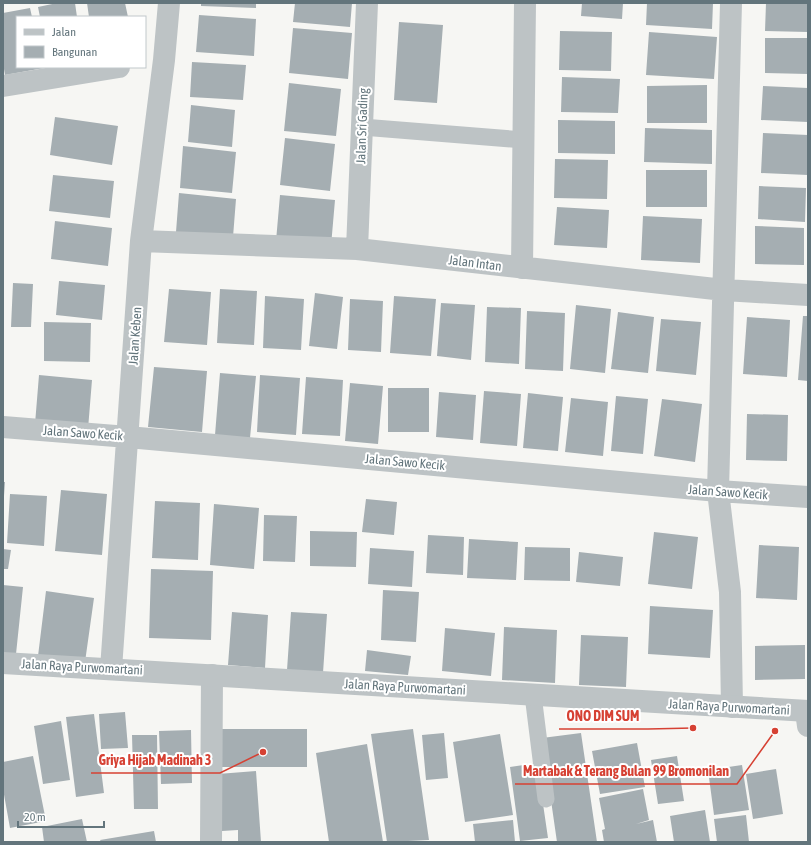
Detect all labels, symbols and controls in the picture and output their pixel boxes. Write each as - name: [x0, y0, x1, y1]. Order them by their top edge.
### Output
- legend: [16, 16, 146, 68]
- text: Jalan: [52, 25, 76, 39]
- text: Bangunan: [52, 45, 97, 59]
- street label: Jalan Sri Gading: [353, 87, 371, 164]
- street label: Jalan Intan: [448, 252, 502, 274]
- street label: Jalan Keben: [125, 306, 145, 366]
- street label: Jalan Sawo Kecik: [42, 423, 124, 443]
- street label: Jalan Sawo Kecik: [364, 451, 446, 473]
- street label: Jalan Sawo Kecik: [687, 482, 769, 502]
- street label: Jalan Raya Purwomartani: [21, 656, 143, 678]
- street label: Jalan Raya Purwomartani: [344, 676, 466, 698]
- street label: Jalan Raya Purwomartani: [668, 696, 790, 718]
- callout: ONO DIM SUM: [559, 703, 648, 729]
- text: ONO DIM SUM: [567, 708, 639, 724]
- callout: Griya Hijab Madinah 3: [91, 747, 220, 773]
- text: Griya Hijab Madinah 3: [99, 752, 211, 768]
- callout: Martabak & Terang Bulan 99 Bromonilan: [515, 758, 737, 784]
- text: Martabak & Terang Bulan 99 Bromonilan: [523, 763, 729, 779]
- scale bar: [18, 803, 104, 829]
- text: 20 m: [24, 810, 46, 824]

